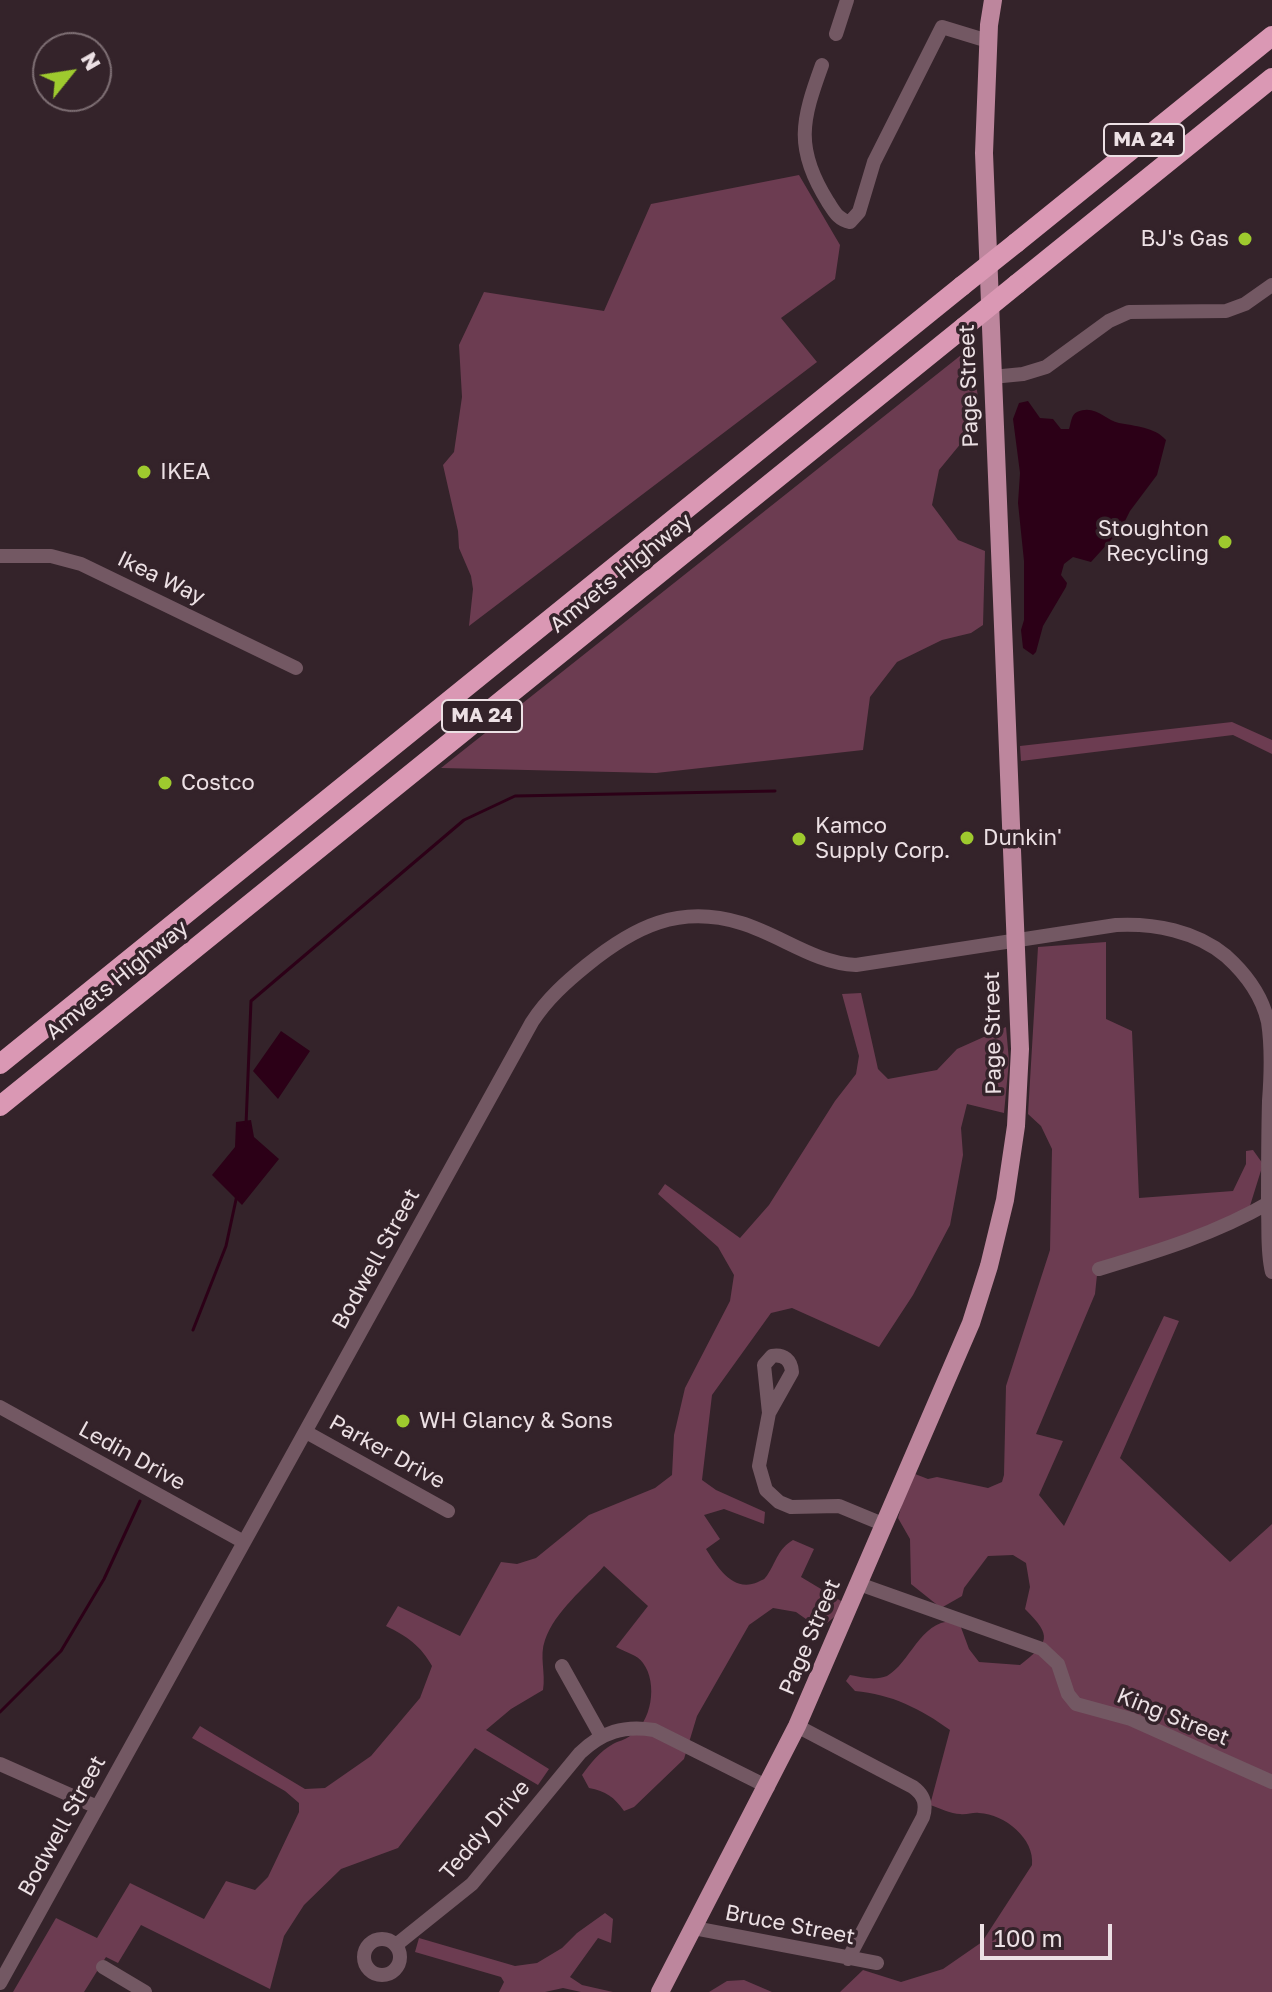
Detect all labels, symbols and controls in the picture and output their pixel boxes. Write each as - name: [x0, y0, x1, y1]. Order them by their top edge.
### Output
- north arrow: [32, 32, 112, 112]
- text: N: [76, 47, 107, 75]
- road number: MA 24: [1104, 124, 1184, 156]
- place label: BJ's Gas: [1140, 226, 1229, 252]
- marker: BJ's Gas: [1236, 230, 1254, 248]
- street label: Page Street: [954, 324, 984, 448]
- place label: IKEA: [160, 459, 210, 485]
- marker: IKEA: [135, 463, 153, 481]
- street label: Amvets Highway: [544, 508, 698, 638]
- place label: Stoughton Recycling: [1098, 516, 1209, 568]
- marker: Stoughton Recycling: [1216, 533, 1234, 551]
- street label: Ikea Way: [113, 546, 209, 610]
- road number: MA 24: [442, 700, 522, 732]
- place label: Costco: [181, 770, 255, 796]
- marker: Costco: [156, 774, 174, 792]
- place label: Kamco Supply Corp.: [815, 813, 950, 864]
- place label: Dunkin': [983, 825, 1062, 851]
- marker: Dunkin': [958, 829, 976, 847]
- marker: Kamco Supply Corp.: [790, 830, 808, 848]
- street label: Amvets Highway: [40, 915, 194, 1045]
- street label: Page Street: [979, 971, 1007, 1095]
- street label: Bodwell Street: [327, 1184, 425, 1334]
- place label: WH Glancy & Sons: [419, 1408, 613, 1434]
- street label: Parker Drive: [324, 1409, 450, 1495]
- marker: WH Glancy & Sons: [394, 1412, 412, 1430]
- street label: Ledin Drive: [74, 1416, 190, 1496]
- street label: Page Street: [774, 1575, 846, 1699]
- street label: King Street: [1113, 1683, 1233, 1751]
- street label: Bodwell Street: [13, 1751, 111, 1901]
- street label: Teddy Drive: [434, 1775, 536, 1885]
- street label: Bruce Street: [723, 1899, 857, 1951]
- scale bar: [984, 1908, 1116, 1958]
- text: 100 m: [994, 1923, 1063, 1952]

